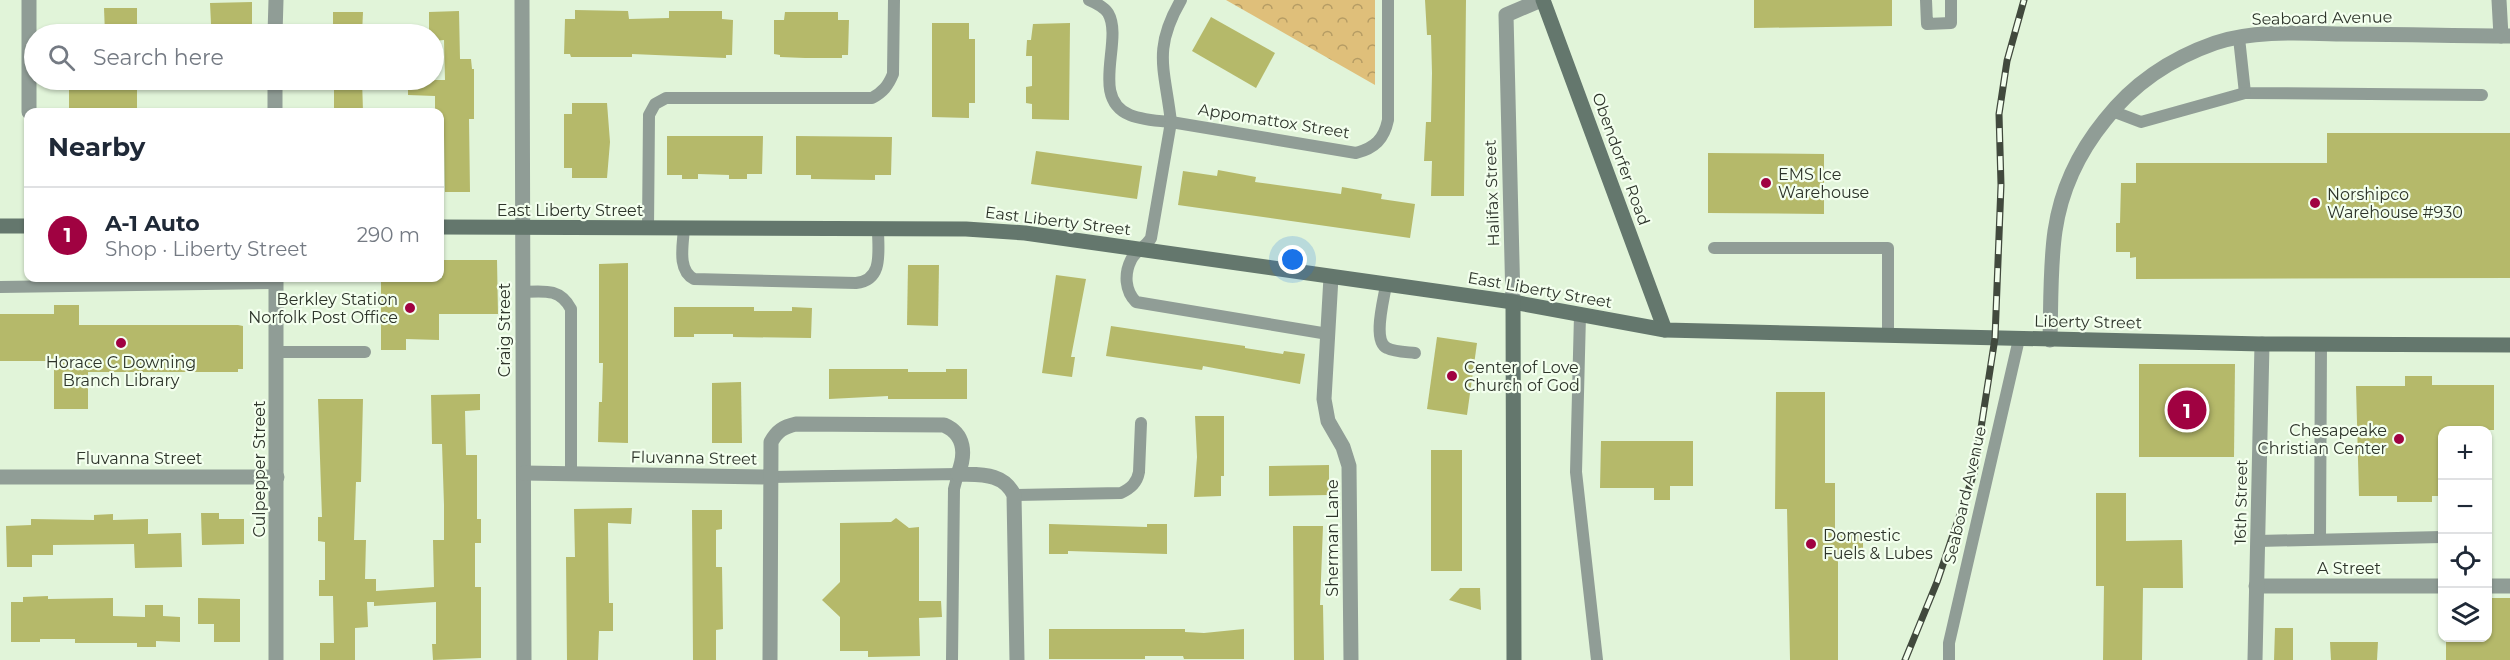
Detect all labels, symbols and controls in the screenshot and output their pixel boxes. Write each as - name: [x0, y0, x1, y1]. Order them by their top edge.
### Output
- street label: Seaboard Avenue: [2252, 7, 2392, 29]
- search box: [24, 24, 444, 90]
- icon: search: [45, 41, 78, 74]
- text: Search here: [93, 44, 224, 71]
- street label: Obendorfer Road: [1588, 90, 1654, 228]
- street label: Appomattox Street: [1197, 100, 1352, 142]
- text: Nearby: [48, 131, 145, 163]
- street label: Halifax Street: [1481, 139, 1503, 247]
- place label: EMS Ice Warehouse: [1778, 165, 1869, 202]
- marker: EMS Ice Warehouse: [1759, 176, 1773, 190]
- place label: Norshipco Warehouse #930: [2327, 185, 2463, 222]
- marker: Norshipco Warehouse #930: [2308, 196, 2322, 210]
- street label: East Liberty Street: [497, 201, 644, 220]
- street label: East Liberty Street: [984, 203, 1132, 239]
- text: A-1 Auto: [105, 210, 200, 237]
- text: 1: [64, 223, 71, 247]
- text: 290 m: [357, 223, 420, 247]
- text: Shop · Liberty Street: [105, 237, 308, 261]
- your location: [1278, 245, 1307, 274]
- street label: East Liberty Street: [1466, 268, 1614, 312]
- street label: Craig Street: [495, 282, 514, 377]
- place label: Berkley Station Norfolk Post Office: [248, 290, 398, 327]
- marker: Berkley Station Norfolk Post Office: [403, 301, 417, 315]
- street label: Liberty Street: [2034, 312, 2143, 332]
- marker: Horace C Downing Branch Library: [114, 336, 128, 350]
- place label: Horace C Downing Branch Library: [46, 353, 196, 390]
- place label: Center of Love Church of God: [1464, 358, 1580, 395]
- marker: Center of Love Church of God: [1445, 369, 1459, 383]
- pin: 1: [2168, 388, 2206, 432]
- street label: Culpepper Street: [250, 400, 269, 537]
- place label: Chesapeake Christian Center: [2257, 421, 2387, 458]
- street label: Seaboard Avenue: [1940, 424, 1990, 566]
- map controls: [2438, 426, 2492, 642]
- button: +: [2438, 426, 2492, 480]
- marker: Chesapeake Christian Center: [2392, 432, 2406, 446]
- street label: Fluvanna Street: [631, 447, 758, 469]
- street label: Fluvanna Street: [76, 449, 203, 468]
- street label: 16th Street: [2231, 459, 2251, 545]
- street label: Sherman Lane: [1323, 479, 1342, 597]
- button: −: [2438, 480, 2492, 534]
- place label: Domestic Fuels & Lubes: [1823, 526, 1933, 563]
- button: locate: [2438, 534, 2492, 588]
- marker: Domestic Fuels & Lubes: [1804, 537, 1818, 551]
- street label: A Street: [2317, 559, 2382, 578]
- button: layers: [2438, 588, 2492, 642]

